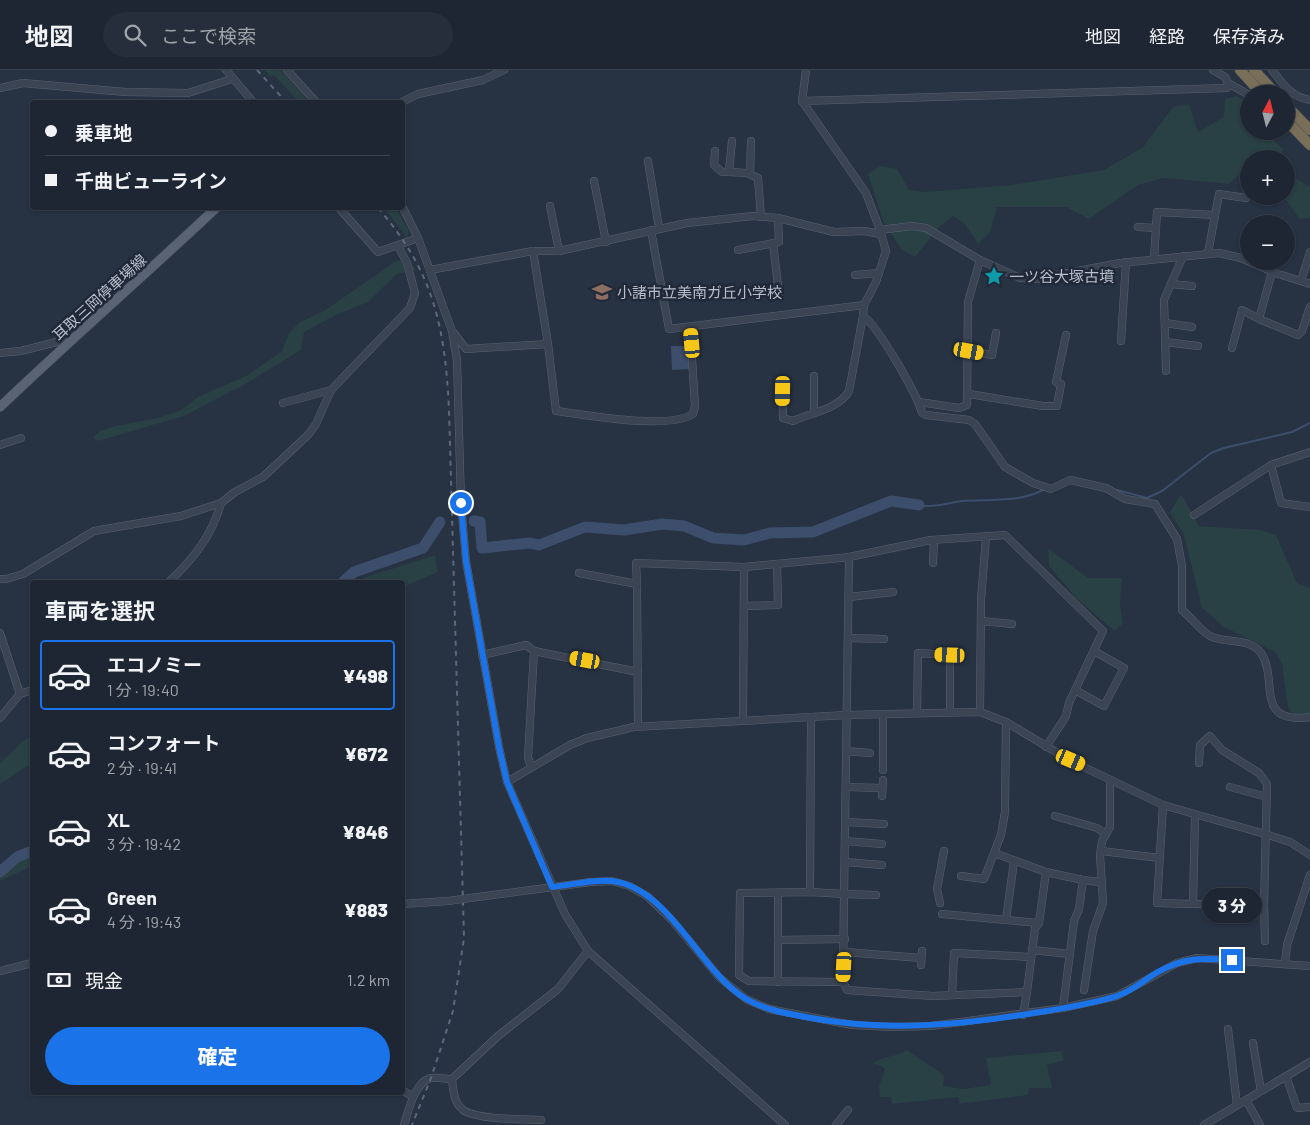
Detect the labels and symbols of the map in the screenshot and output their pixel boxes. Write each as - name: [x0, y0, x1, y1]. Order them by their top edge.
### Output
- north arrow: [1240, 85, 1295, 140]
- street label: 耳取三岡停車場線: [48, 250, 150, 344]
- place icon: 一ツ谷大塚古墳: [983, 265, 1005, 287]
- place label: 一ツ谷大塚古墳: [1009, 267, 1114, 285]
- school or university icon: 小諸市立美南ガ丘小学校: [591, 281, 613, 303]
- place label: 小諸市立美南ガ丘小学校: [617, 283, 782, 301]
- car: [683, 327, 700, 359]
- car: [952, 341, 985, 361]
- car: [775, 376, 790, 406]
- route start: [450, 492, 472, 514]
- car: [934, 647, 965, 663]
- car: [568, 650, 601, 670]
- car: [1054, 747, 1087, 773]
- callout: 3 分: [1202, 888, 1262, 922]
- route end: [1221, 949, 1243, 971]
- car: [835, 952, 852, 982]

